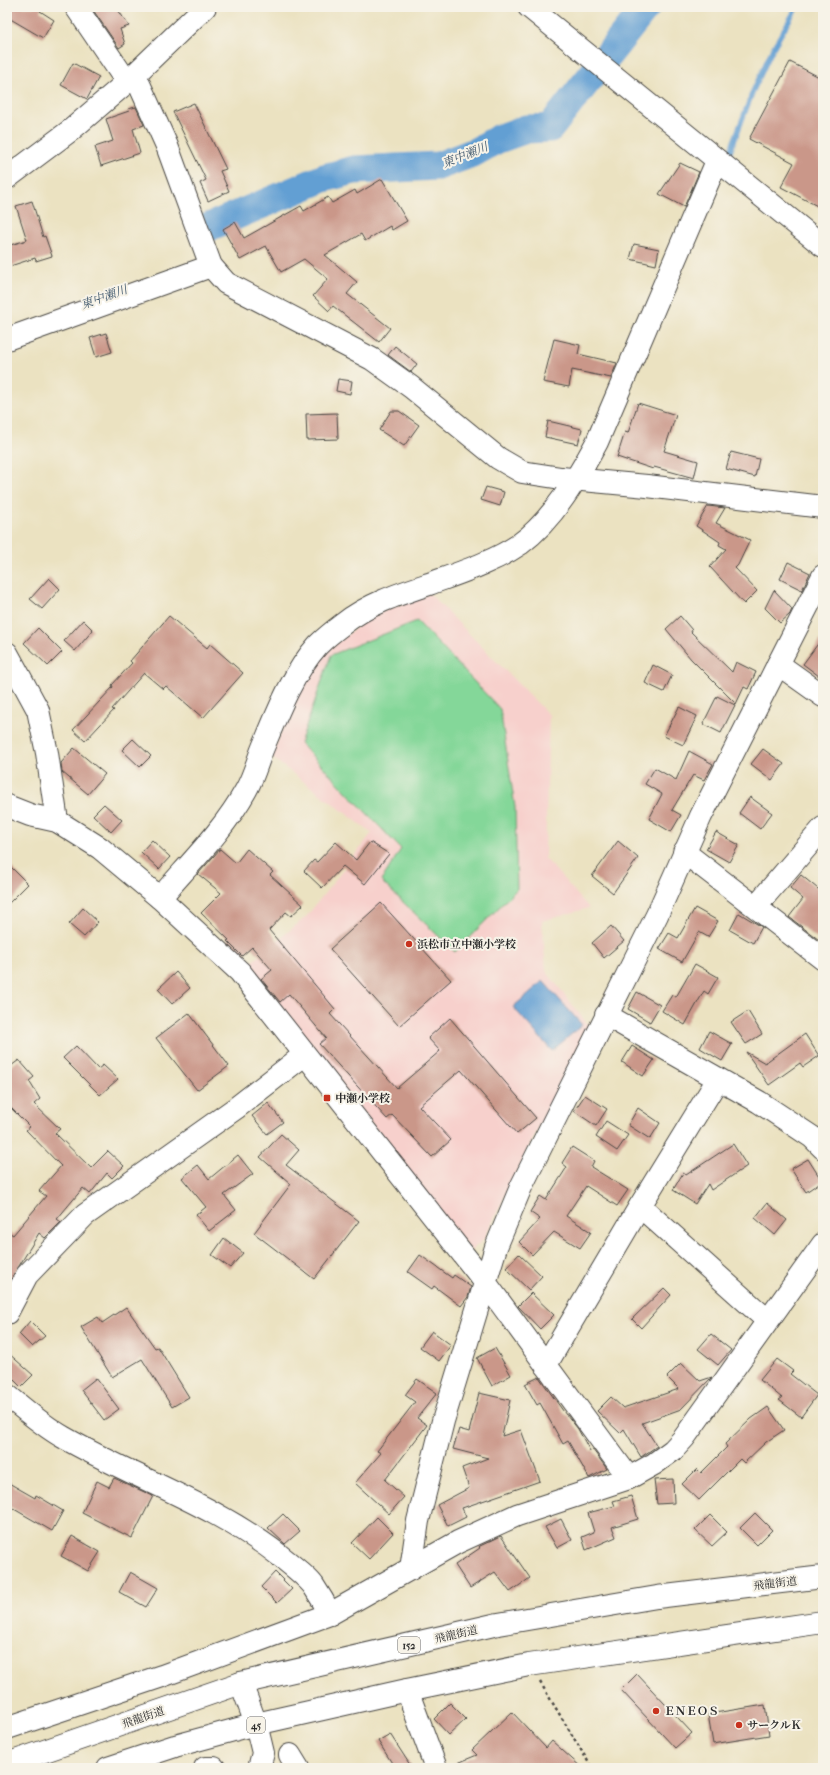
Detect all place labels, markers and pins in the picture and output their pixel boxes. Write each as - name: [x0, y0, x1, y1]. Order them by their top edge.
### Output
- place label: 浜松市立中瀬小学校: [417, 938, 516, 951]
- marker: 浜松市立中瀬小学校: [404, 939, 414, 949]
- place label: 中瀬小学校: [335, 1092, 390, 1105]
- marker: 中瀬小学校: [322, 1093, 332, 1103]
- place label: ＥＮＥＯＳ: [664, 1705, 719, 1718]
- marker: ＥＮＥＯＳ: [651, 1706, 661, 1716]
- place label: サークルＫ: [747, 1719, 802, 1732]
- marker: サークルＫ: [734, 1720, 744, 1730]

